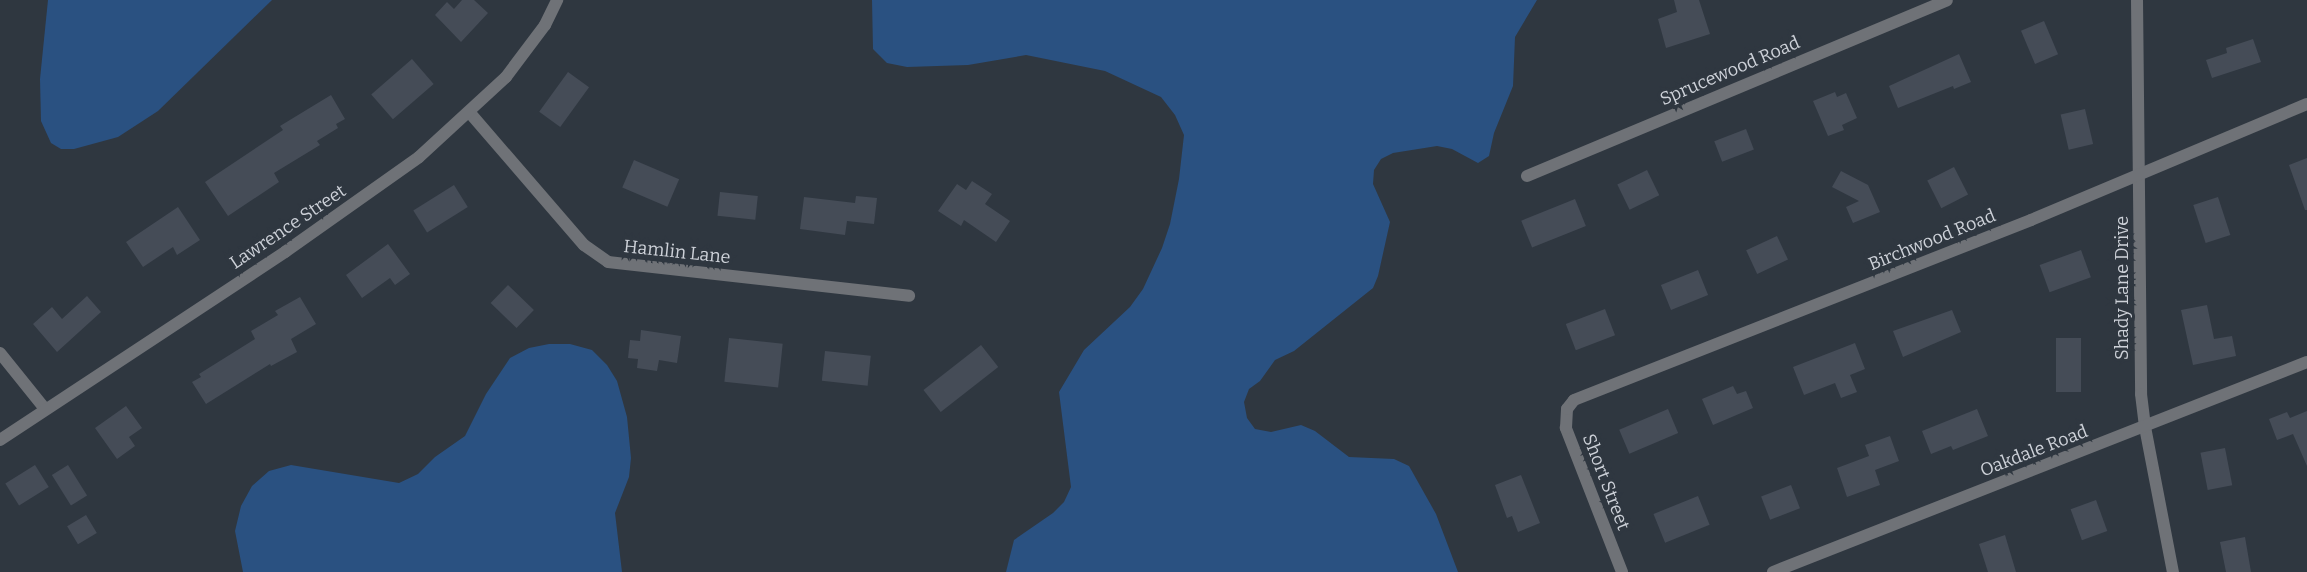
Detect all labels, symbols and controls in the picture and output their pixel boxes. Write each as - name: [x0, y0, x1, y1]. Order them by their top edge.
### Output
- street label: Sprucewood Road: [1657, 32, 1803, 110]
- street label: Lawrence Street: [226, 180, 350, 274]
- street label: Birchwood Road: [1865, 205, 1999, 275]
- street label: Shady Lane Drive: [2111, 216, 2133, 360]
- street label: Hamlin Lane: [622, 236, 732, 268]
- street label: Oakdale Road: [1977, 421, 2091, 481]
- street label: Short Street: [1578, 431, 1634, 533]

